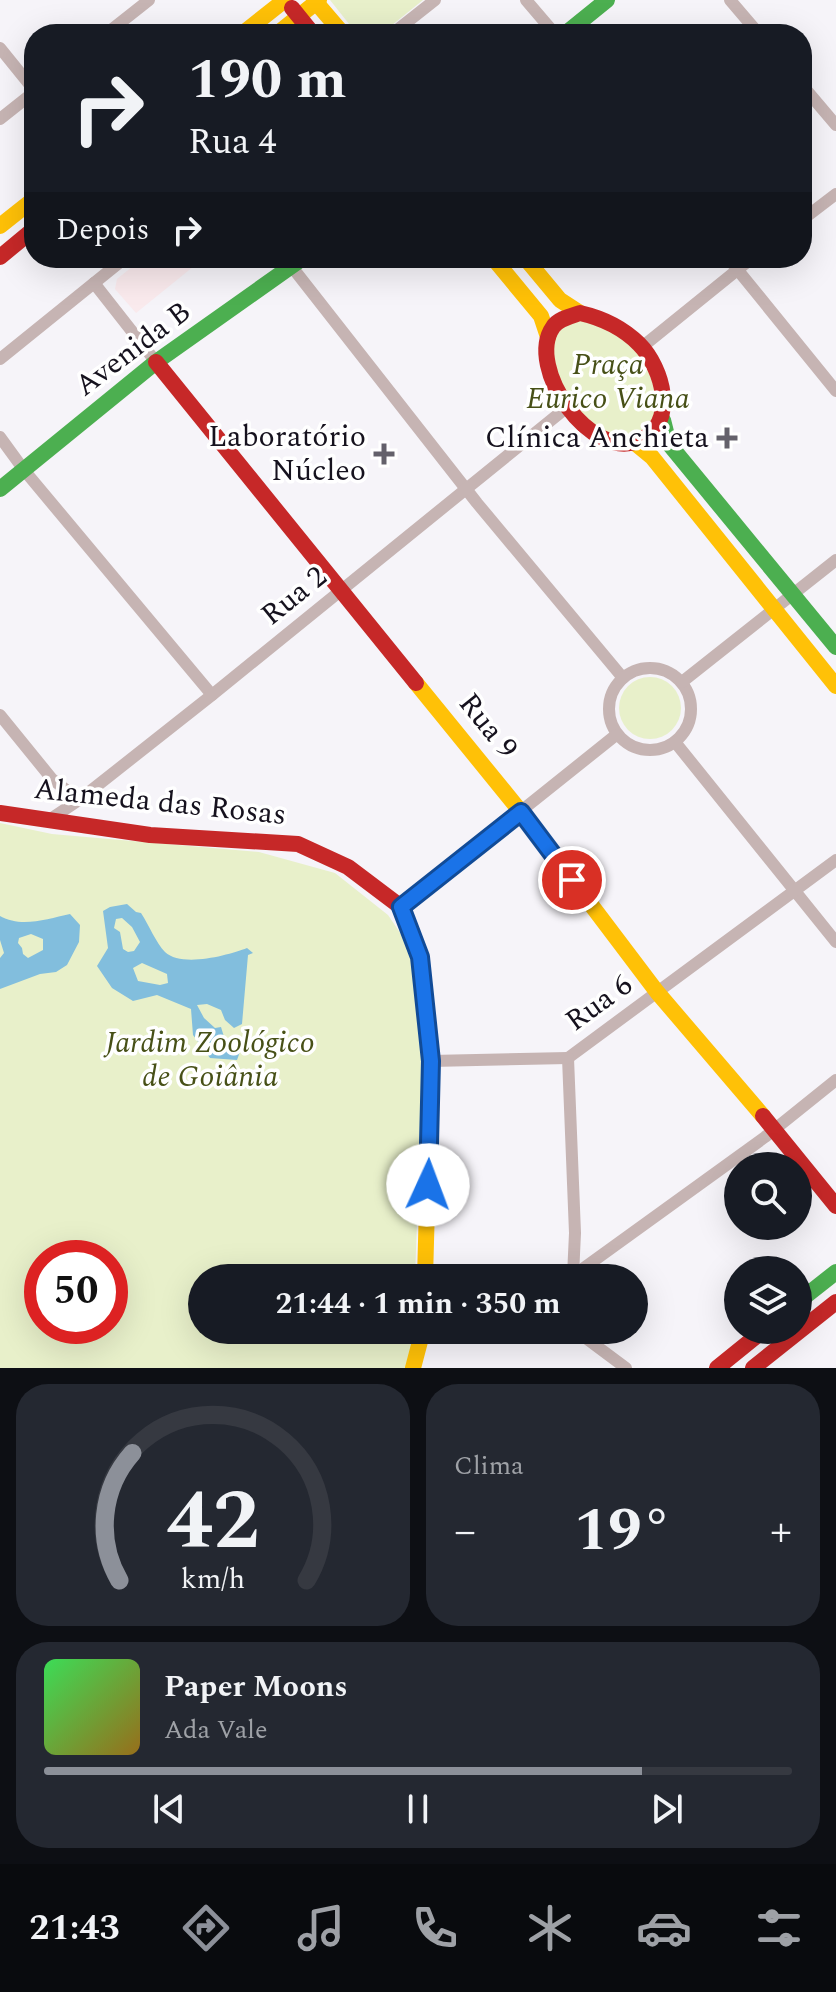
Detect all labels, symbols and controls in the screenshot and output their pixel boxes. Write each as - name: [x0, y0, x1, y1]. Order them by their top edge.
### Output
- text: 190 m: [188, 38, 347, 123]
- icon: right: [56, 56, 160, 160]
- text: Rua 4: [188, 115, 277, 170]
- text: Depois: [56, 207, 149, 253]
- icon: right: [165, 208, 209, 252]
- street label: Avenida B: [65, 290, 201, 408]
- park label: Praça Eurico Viana: [526, 342, 690, 422]
- place label: Laboratório Núcleo: [208, 414, 366, 494]
- place label: Clínica Anchieta: [485, 415, 709, 461]
- marker: Clínica Anchieta: [716, 427, 738, 449]
- marker: Laboratório Núcleo: [373, 443, 395, 465]
- street label: Rua 2: [251, 555, 337, 637]
- street label: Rua 9: [447, 683, 529, 769]
- street label: Alameda das Rosas: [32, 766, 288, 838]
- pin: [538, 846, 606, 914]
- icon: arrive: [550, 858, 594, 902]
- street label: Rua 6: [556, 963, 642, 1043]
- park label: Jardim Zoológico de Goiânia: [103, 1020, 315, 1100]
- position arrow: [386, 1143, 470, 1227]
- map controls: [724, 1152, 812, 1344]
- button: search: [724, 1152, 812, 1240]
- speed limit sign: 50: [24, 1240, 128, 1344]
- button: layers: [724, 1256, 812, 1344]
- text: 21:44 · 1 min · 350 m: [275, 1281, 561, 1327]
- text: Clima: [454, 1446, 524, 1486]
- text: 42: [166, 1459, 260, 1586]
- text: 19°: [574, 1485, 672, 1577]
- text: −: [454, 1498, 476, 1565]
- text: +: [770, 1498, 792, 1565]
- text: km/h: [181, 1558, 245, 1601]
- text: Paper Moons: [164, 1664, 348, 1710]
- text: Ada Vale: [164, 1710, 267, 1750]
- icon: previous: [147, 1787, 191, 1831]
- icon: pause: [396, 1787, 440, 1831]
- icon: next: [645, 1787, 689, 1831]
- icon: directions: [178, 1900, 234, 1956]
- icon: music: [293, 1900, 349, 1956]
- icon: phone: [407, 1900, 463, 1956]
- icon: climate: [522, 1900, 578, 1956]
- icon: car: [636, 1900, 692, 1956]
- icon: filters: [751, 1900, 807, 1956]
- text: 21:43: [29, 1901, 120, 1956]

